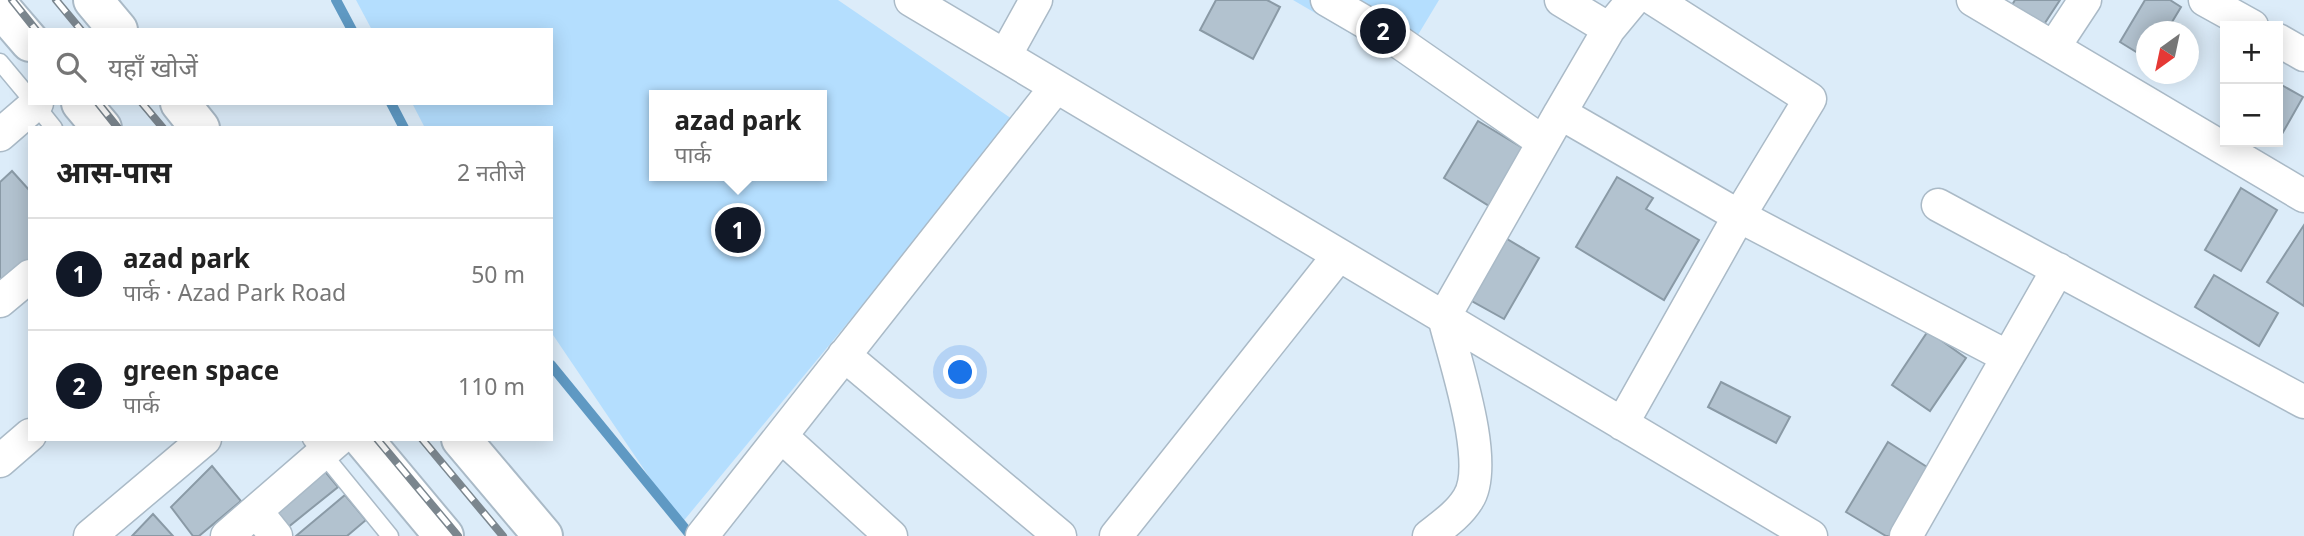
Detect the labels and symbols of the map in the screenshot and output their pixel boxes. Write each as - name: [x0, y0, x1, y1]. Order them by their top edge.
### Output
- pin: 2: [1360, 5, 1406, 57]
- north arrow: [2136, 21, 2199, 84]
- pin: 1: [715, 204, 761, 256]
- your location: [943, 355, 977, 389]

